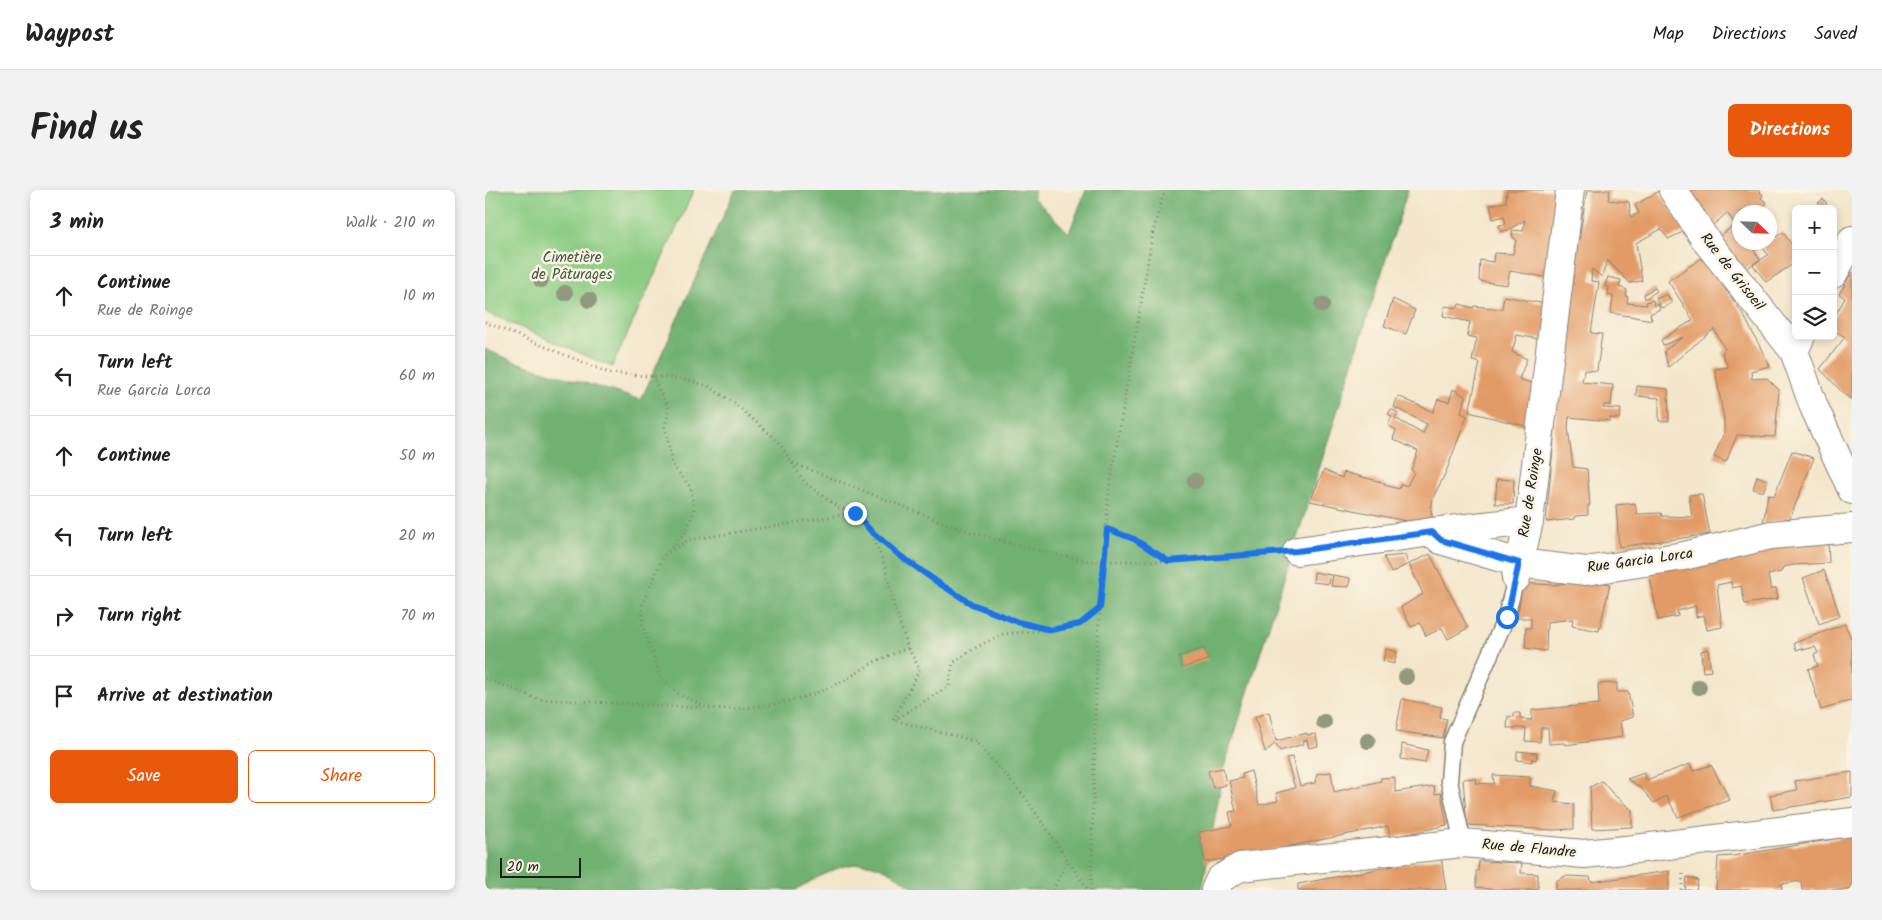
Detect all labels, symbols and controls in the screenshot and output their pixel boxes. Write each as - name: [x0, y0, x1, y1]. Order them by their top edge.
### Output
- text: Waypost: [25, 15, 114, 54]
- text: Map: [1652, 20, 1684, 49]
- text: Directions: [1712, 20, 1786, 49]
- text: Saved: [1814, 20, 1857, 49]
- text: Find us: [30, 102, 143, 158]
- button: Directions: [1728, 104, 1852, 157]
- north arrow: [1732, 205, 1777, 250]
- map controls: [1792, 205, 1837, 340]
- button: +: [1792, 205, 1837, 250]
- text: 3 min: [50, 206, 104, 239]
- text: Walk · 210 m: [345, 210, 435, 235]
- street label: Rue de Grisoeil: [1694, 228, 1771, 317]
- park label: Cimetière de Pâturages: [532, 246, 613, 287]
- button: −: [1792, 250, 1837, 295]
- text: Continue: [97, 268, 170, 298]
- icon: ahead: [50, 282, 78, 310]
- text: 10 m: [403, 283, 435, 308]
- button: layers: [1792, 295, 1837, 340]
- text: Rue de Roinge: [97, 298, 193, 323]
- text: Turn left: [97, 348, 172, 378]
- icon: left: [50, 362, 78, 390]
- text: 60 m: [399, 363, 435, 388]
- text: Rue Garcia Lorca: [97, 378, 211, 403]
- text: Continue: [97, 441, 170, 471]
- icon: ahead: [50, 442, 78, 470]
- text: 50 m: [399, 443, 435, 468]
- street label: Rue de Roinge: [1512, 446, 1550, 539]
- route end: [844, 502, 867, 525]
- text: Turn left: [97, 521, 172, 551]
- icon: left: [50, 522, 78, 550]
- text: 20 m: [399, 523, 435, 548]
- street label: Rue Garcia Lorca: [1585, 542, 1695, 580]
- text: Turn right: [97, 601, 182, 631]
- icon: right: [50, 602, 78, 630]
- text: 70 m: [400, 603, 435, 628]
- route start: [1496, 606, 1519, 629]
- text: Arrive at destination: [97, 681, 273, 711]
- icon: arrive: [50, 682, 78, 710]
- button: Save: [50, 750, 238, 803]
- button: Share: [248, 750, 435, 803]
- street label: Rue de Flandre: [1481, 833, 1577, 865]
- scale bar: [500, 855, 581, 878]
- text: 20 m: [507, 856, 539, 878]

